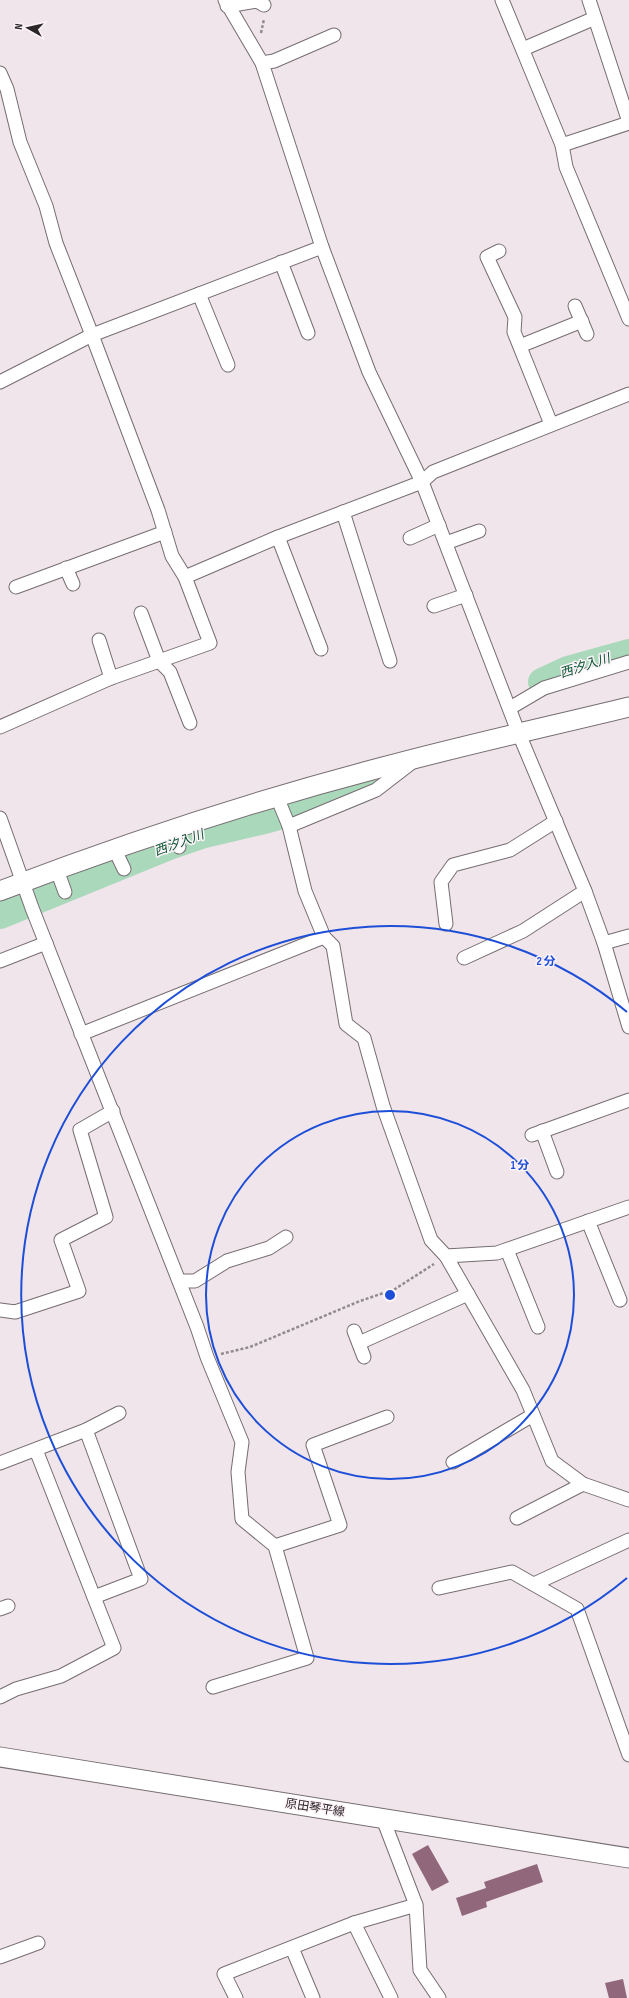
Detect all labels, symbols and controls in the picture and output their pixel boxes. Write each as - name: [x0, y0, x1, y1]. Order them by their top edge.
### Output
- north arrow: [8, 8, 48, 48]
- text: N: [12, 23, 25, 30]
- water label: 西汐入川: [558, 650, 614, 682]
- water label: 西汐入川: [152, 826, 208, 859]
- text: 2 分: [536, 954, 556, 969]
- text: 1 分: [511, 1158, 529, 1173]
- centre of rings: [383, 1288, 397, 1302]
- street label: 原田琴平線: [284, 1796, 346, 1820]

